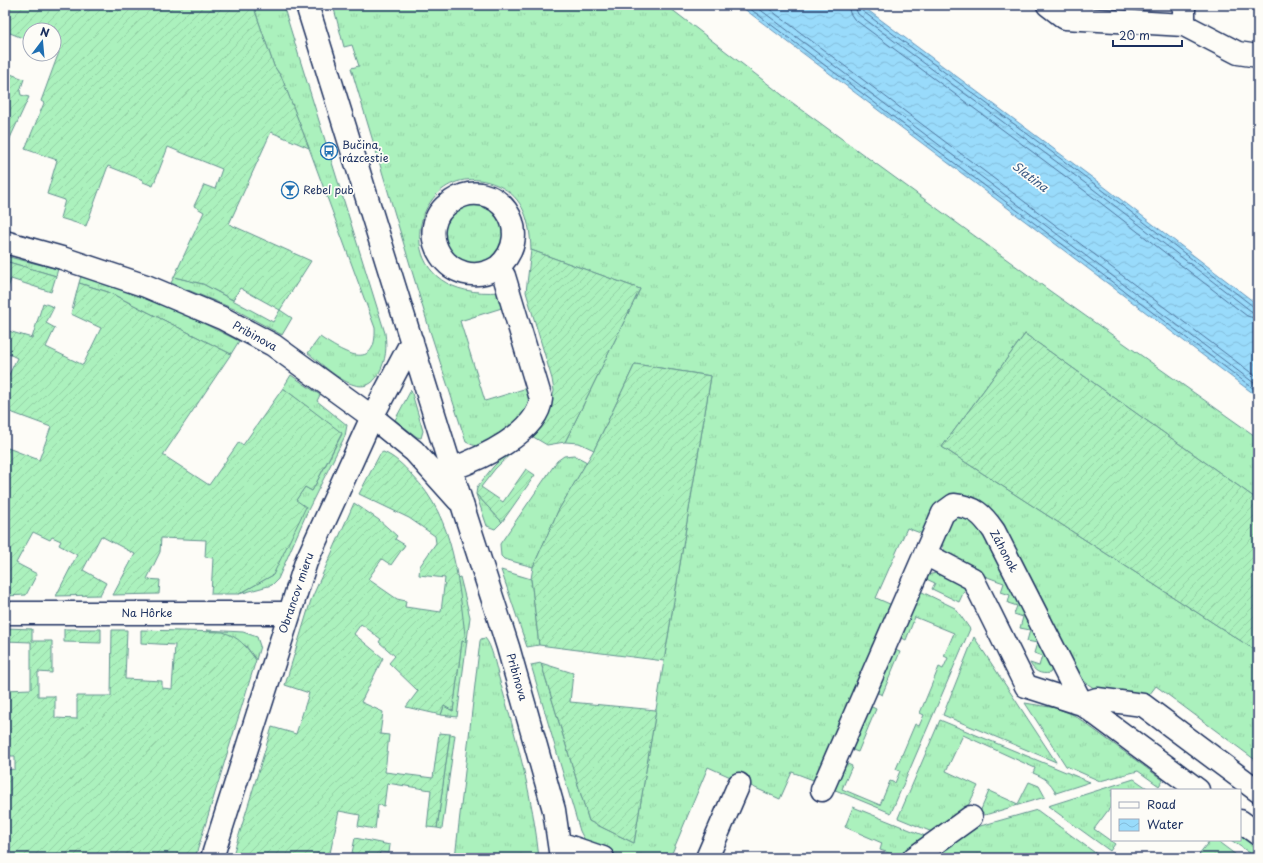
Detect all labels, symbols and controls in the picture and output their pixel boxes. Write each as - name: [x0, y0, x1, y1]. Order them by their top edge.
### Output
- north arrow: [22, 22, 62, 62]
- scale bar: [1113, 22, 1182, 48]
- text: N: [38, 23, 52, 41]
- text: 20 m: [1119, 26, 1150, 44]
- place label: Bučina, rázcestie: [342, 136, 389, 166]
- bus stop icon: Bučina, rázcestie: [319, 141, 339, 161]
- water label: Slatina: [1009, 157, 1053, 196]
- bar icon: Rebel pub: [280, 180, 300, 200]
- place label: Rebel pub: [303, 181, 354, 198]
- street label: Pribinova: [230, 316, 281, 355]
- street label: Záhonok: [986, 526, 1023, 575]
- street label: Obrancov mieru: [274, 550, 317, 636]
- street label: Na Hôrke: [122, 604, 173, 621]
- street label: Pribinova: [503, 651, 532, 703]
- legend: [1111, 789, 1241, 841]
- text: Road: [1147, 795, 1176, 813]
- text: Water: [1147, 815, 1184, 833]

